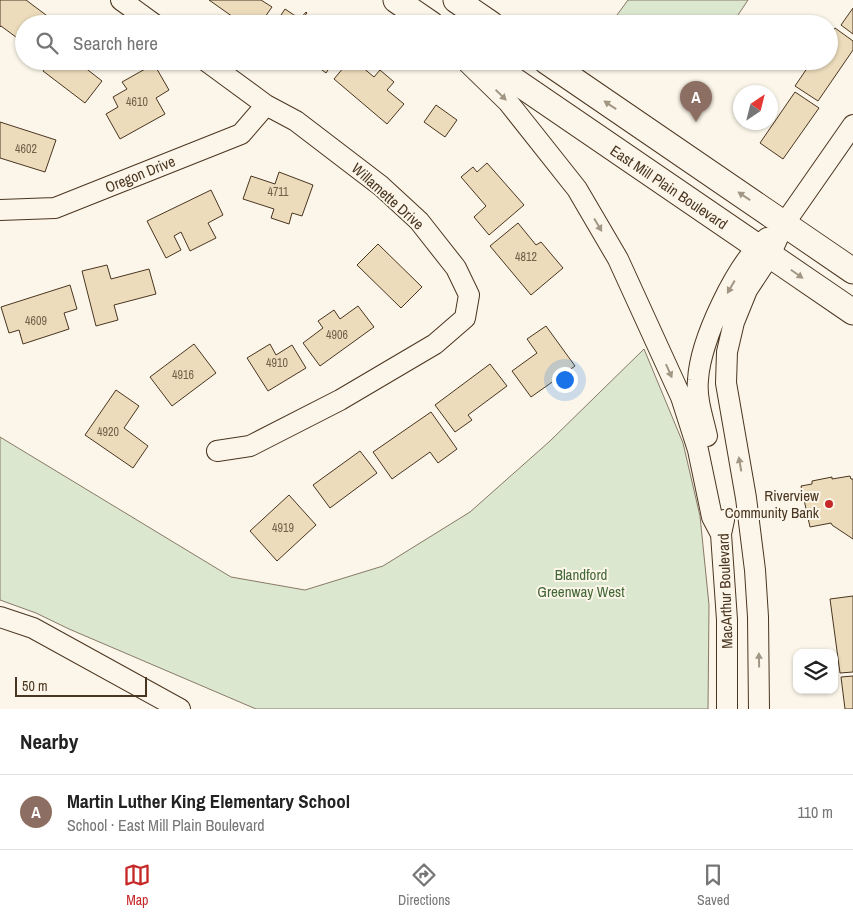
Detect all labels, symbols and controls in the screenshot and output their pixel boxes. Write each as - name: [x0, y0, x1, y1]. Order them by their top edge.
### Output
- search box: [15, 15, 838, 70]
- icon: search: [33, 29, 61, 57]
- text: Search here: [73, 30, 158, 56]
- pin: A: [680, 81, 712, 122]
- north arrow: [733, 85, 778, 130]
- one-way arrow: [495, 89, 507, 101]
- house number: 4610: [126, 94, 148, 110]
- one-way arrow: [603, 100, 617, 110]
- street label: East Mill Plain Boulevard: [606, 140, 732, 234]
- house number: 4602: [15, 141, 37, 157]
- street label: Oregon Drive: [102, 150, 178, 198]
- street label: Willamette Drive: [347, 158, 429, 234]
- house number: 4711: [267, 184, 289, 200]
- one-way arrow: [737, 191, 751, 201]
- one-way arrow: [594, 217, 602, 232]
- house number: 4812: [515, 249, 537, 265]
- one-way arrow: [790, 269, 804, 279]
- one-way arrow: [727, 280, 735, 295]
- house number: 4609: [25, 313, 47, 329]
- house number: 4906: [326, 327, 348, 343]
- house number: 4910: [266, 355, 288, 371]
- one-way arrow: [666, 364, 674, 378]
- house number: 4916: [172, 367, 194, 383]
- your location: [552, 367, 578, 393]
- house number: 4920: [97, 424, 119, 440]
- one-way arrow: [736, 456, 744, 472]
- place label: Riverview Community Bank: [725, 485, 820, 523]
- marker: Riverview Community Bank: [823, 498, 835, 510]
- house number: 4919: [272, 520, 294, 536]
- street label: MacArthur Boulevard: [712, 533, 738, 649]
- park label: Blandford Greenway West: [537, 564, 625, 602]
- map controls: [793, 649, 838, 694]
- button: layers: [793, 649, 838, 694]
- one-way arrow: [755, 652, 763, 668]
- scale bar: [15, 674, 148, 697]
- text: 50 m: [22, 677, 48, 695]
- text: Nearby: [20, 727, 78, 756]
- text: Martin Luther King Elementary School: [67, 788, 350, 814]
- text: A: [31, 801, 41, 823]
- text: 110 m: [797, 801, 833, 823]
- text: School · East Mill Plain Boulevard: [67, 814, 265, 836]
- tab: Map: [123, 861, 151, 909]
- tab: Directions: [398, 861, 450, 909]
- tab: Saved: [697, 861, 730, 909]

